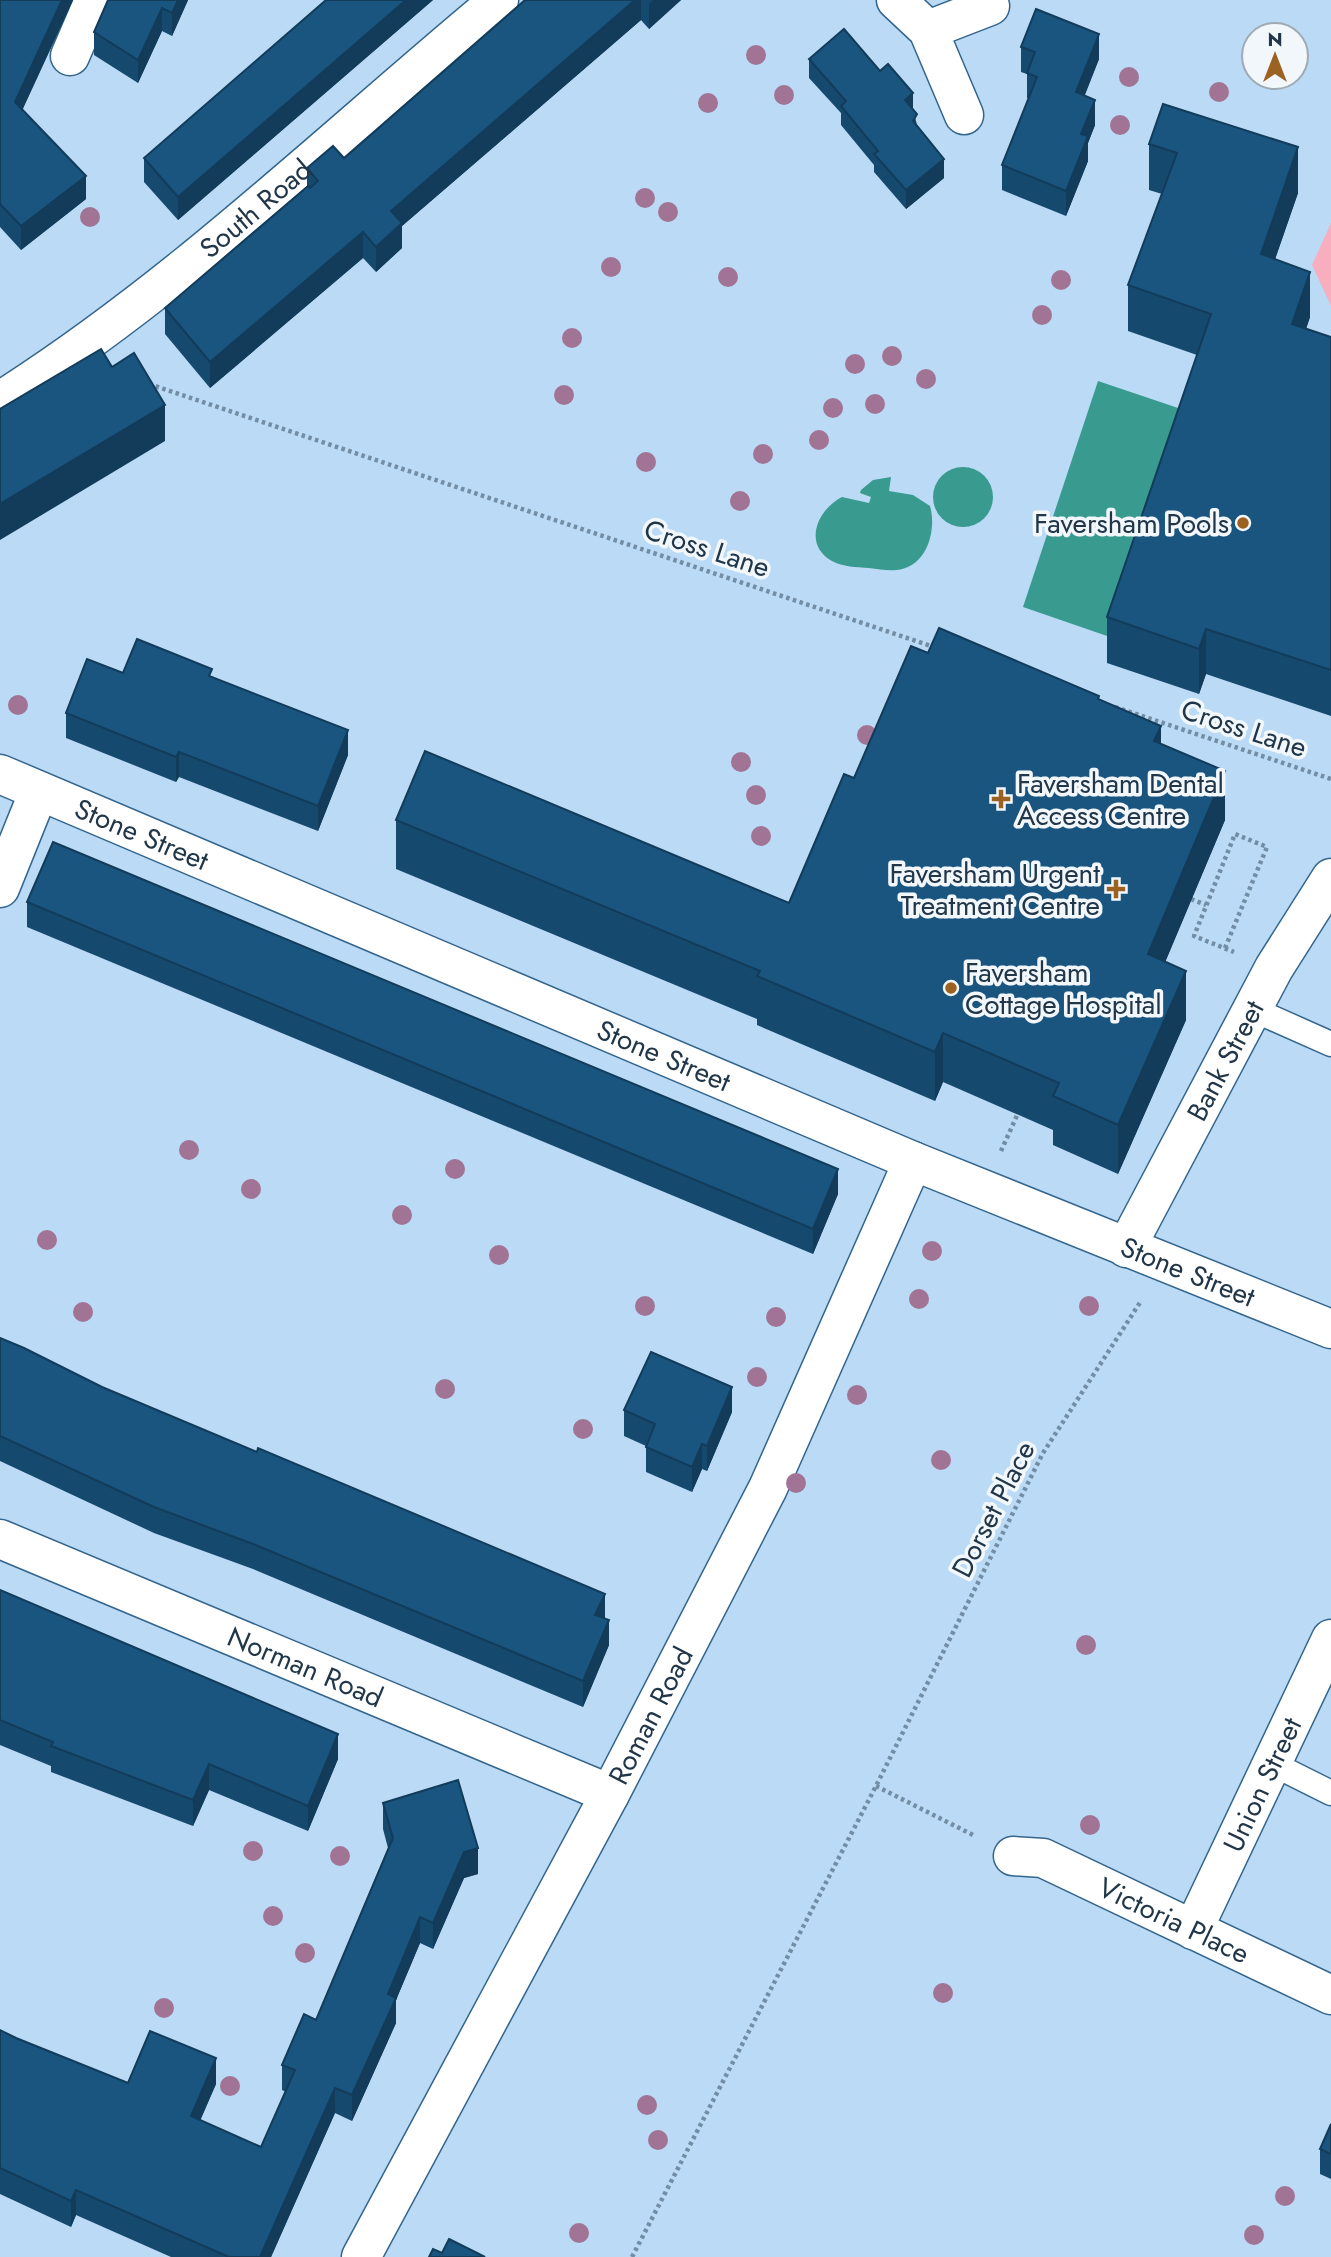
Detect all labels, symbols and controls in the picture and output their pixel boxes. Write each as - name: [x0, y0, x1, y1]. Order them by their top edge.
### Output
- north arrow: [1240, 21, 1310, 91]
- text: N: [1267, 26, 1283, 53]
- street label: South Road: [191, 150, 321, 268]
- place label: Faversham Pools: [1034, 503, 1229, 544]
- street label: Cross Lane: [639, 509, 775, 588]
- marker: Faversham Pools: [1235, 515, 1251, 531]
- street label: Cross Lane: [1176, 689, 1312, 768]
- place label: Faversham Dental Access Centre: [1017, 763, 1224, 836]
- street label: Stone Street: [68, 788, 215, 881]
- marker: Faversham Dental Access Centre: [991, 789, 1011, 809]
- place label: Faversham Urgent Treatment Centre: [889, 853, 1100, 926]
- marker: Faversham Urgent Treatment Centre: [1106, 879, 1126, 899]
- place label: Faversham Cottage Hospital: [965, 952, 1162, 1025]
- marker: Faversham Cottage Hospital: [943, 980, 959, 996]
- street label: Bank Street: [1177, 993, 1274, 1128]
- street label: Stone Street: [590, 1009, 737, 1102]
- street label: Stone Street: [1114, 1227, 1261, 1318]
- street label: Dorset Place: [942, 1434, 1045, 1584]
- street label: Norman Road: [221, 1616, 389, 1718]
- street label: Roman Road: [598, 1640, 704, 1792]
- street label: Union Street: [1213, 1710, 1312, 1859]
- street label: Victoria Place: [1091, 1867, 1256, 1974]

